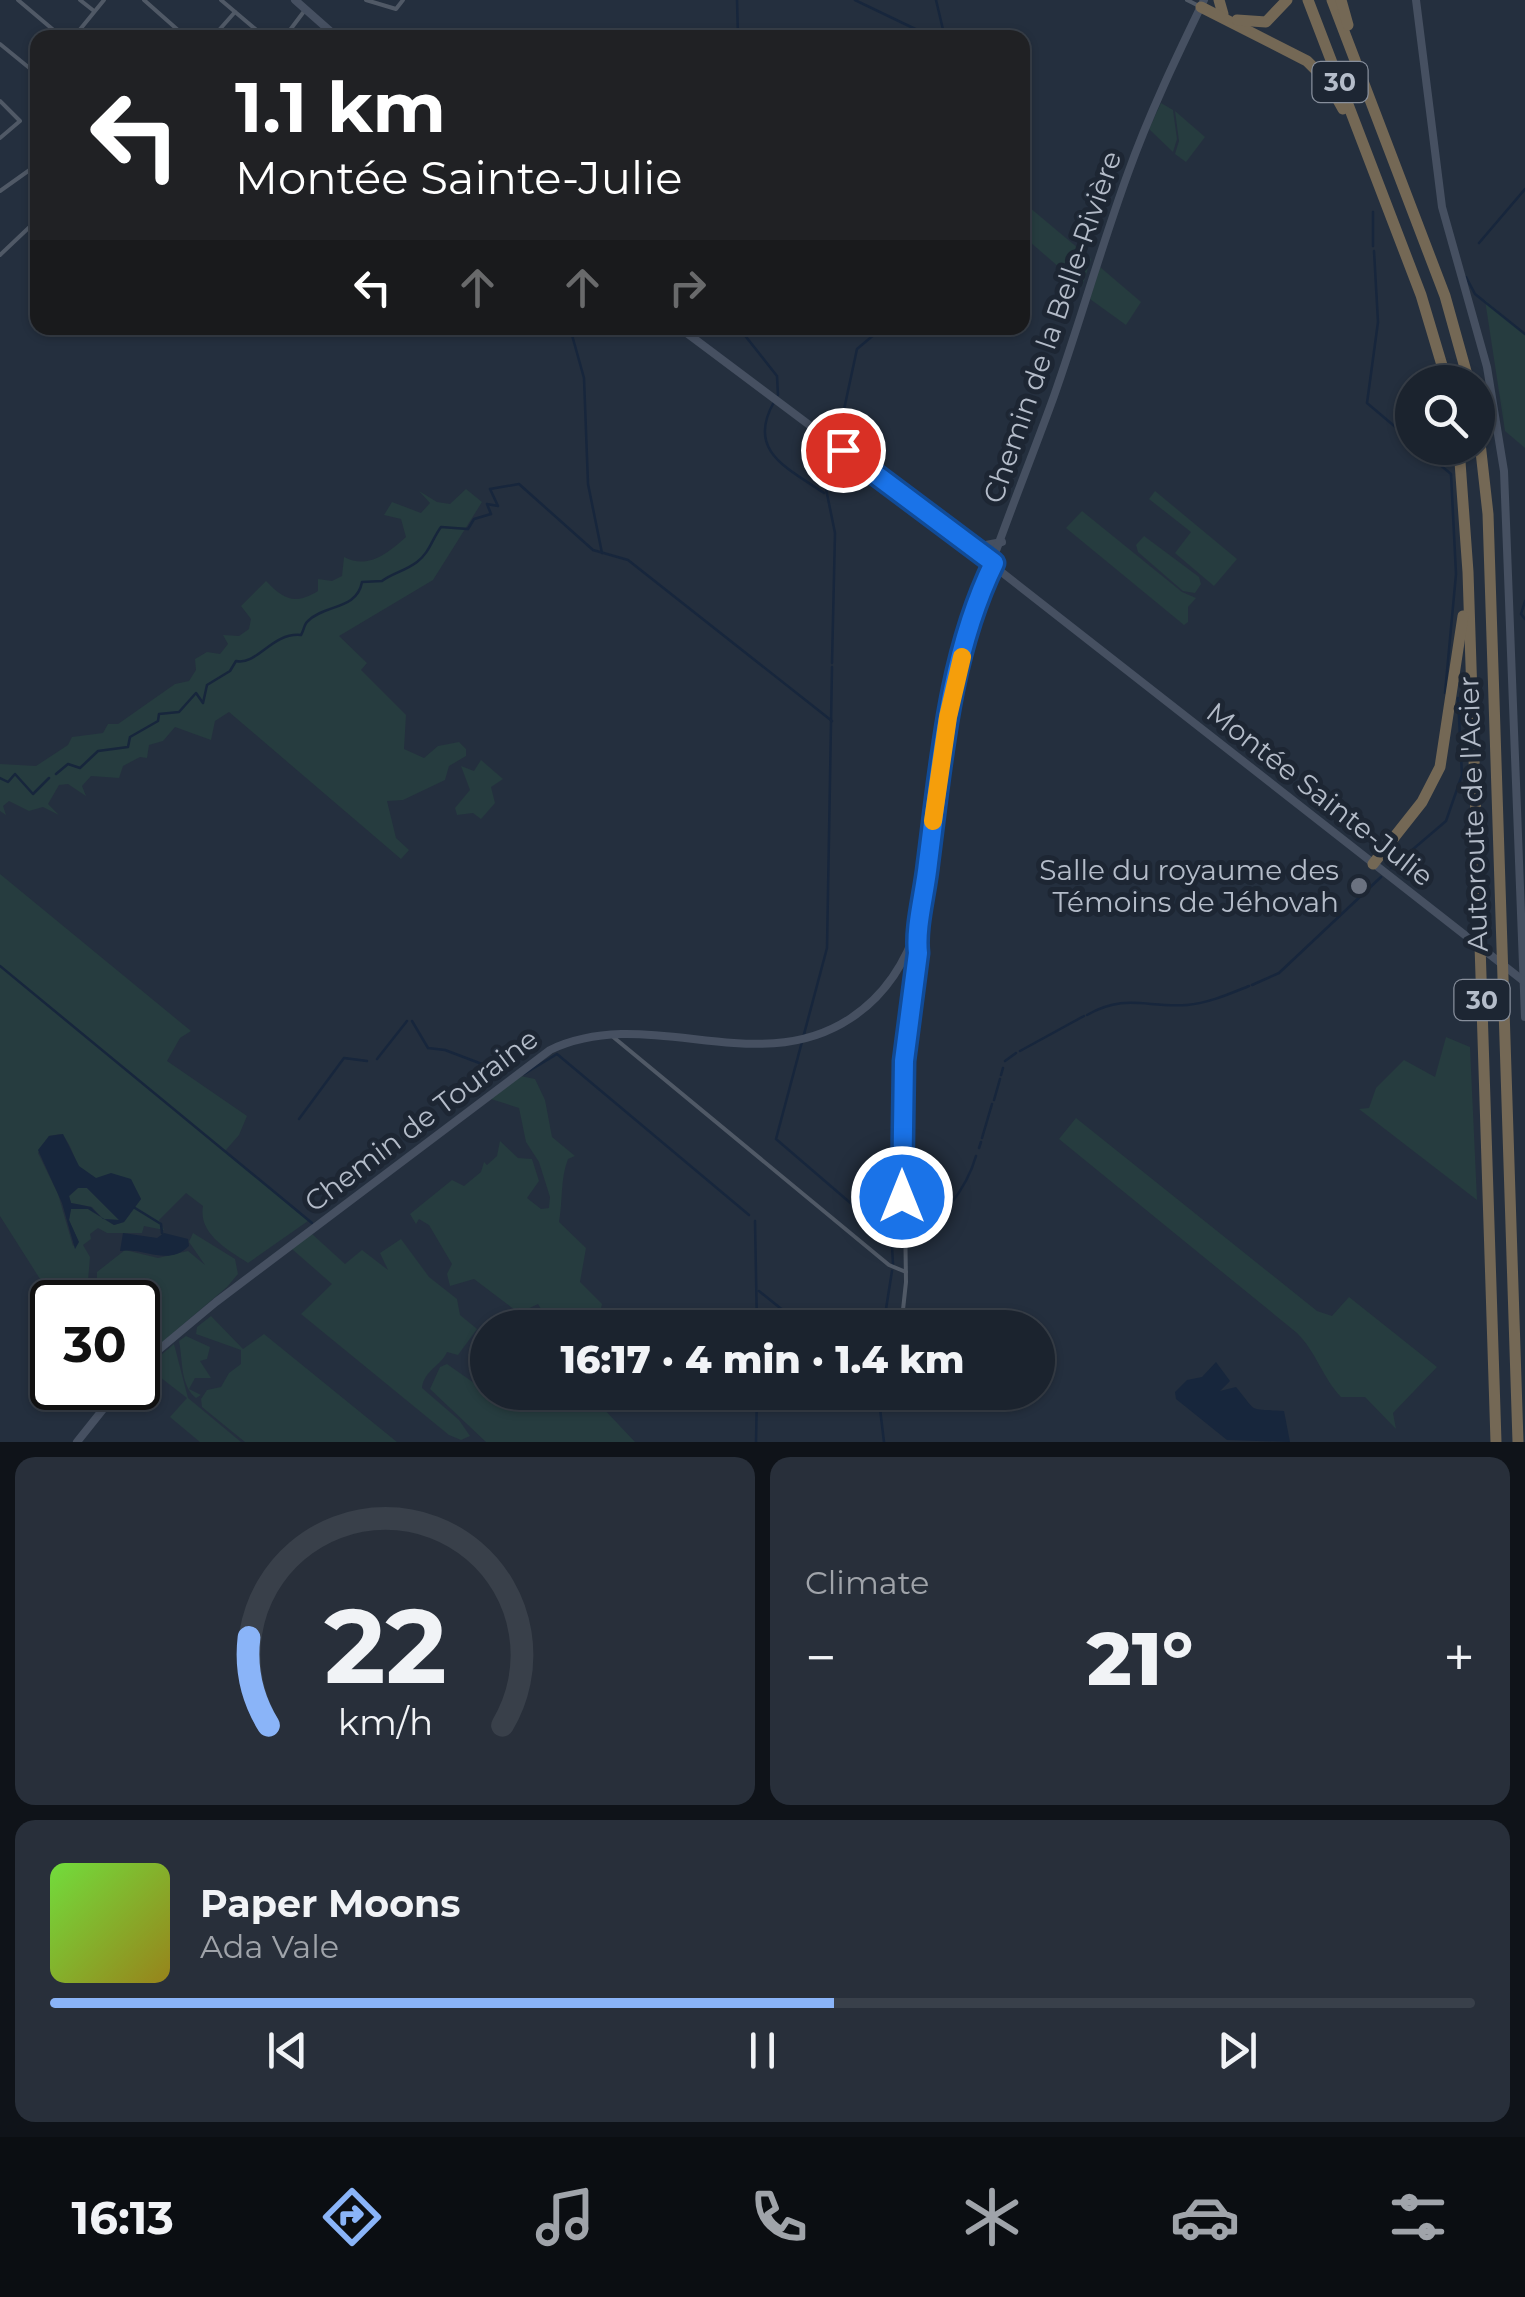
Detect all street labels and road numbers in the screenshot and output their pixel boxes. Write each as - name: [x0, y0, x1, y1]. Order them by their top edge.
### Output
- road number: 30: [1312, 62, 1368, 102]
- street label: Chemin de la Belle-Rivière: [976, 147, 1128, 507]
- street label: Autoroute de l'Acier: [1451, 676, 1495, 952]
- street label: Montée Sainte-Julie: [1200, 695, 1440, 893]
- road number: 30: [1454, 980, 1510, 1020]
- street label: Chemin de Touraine: [298, 1021, 544, 1219]

